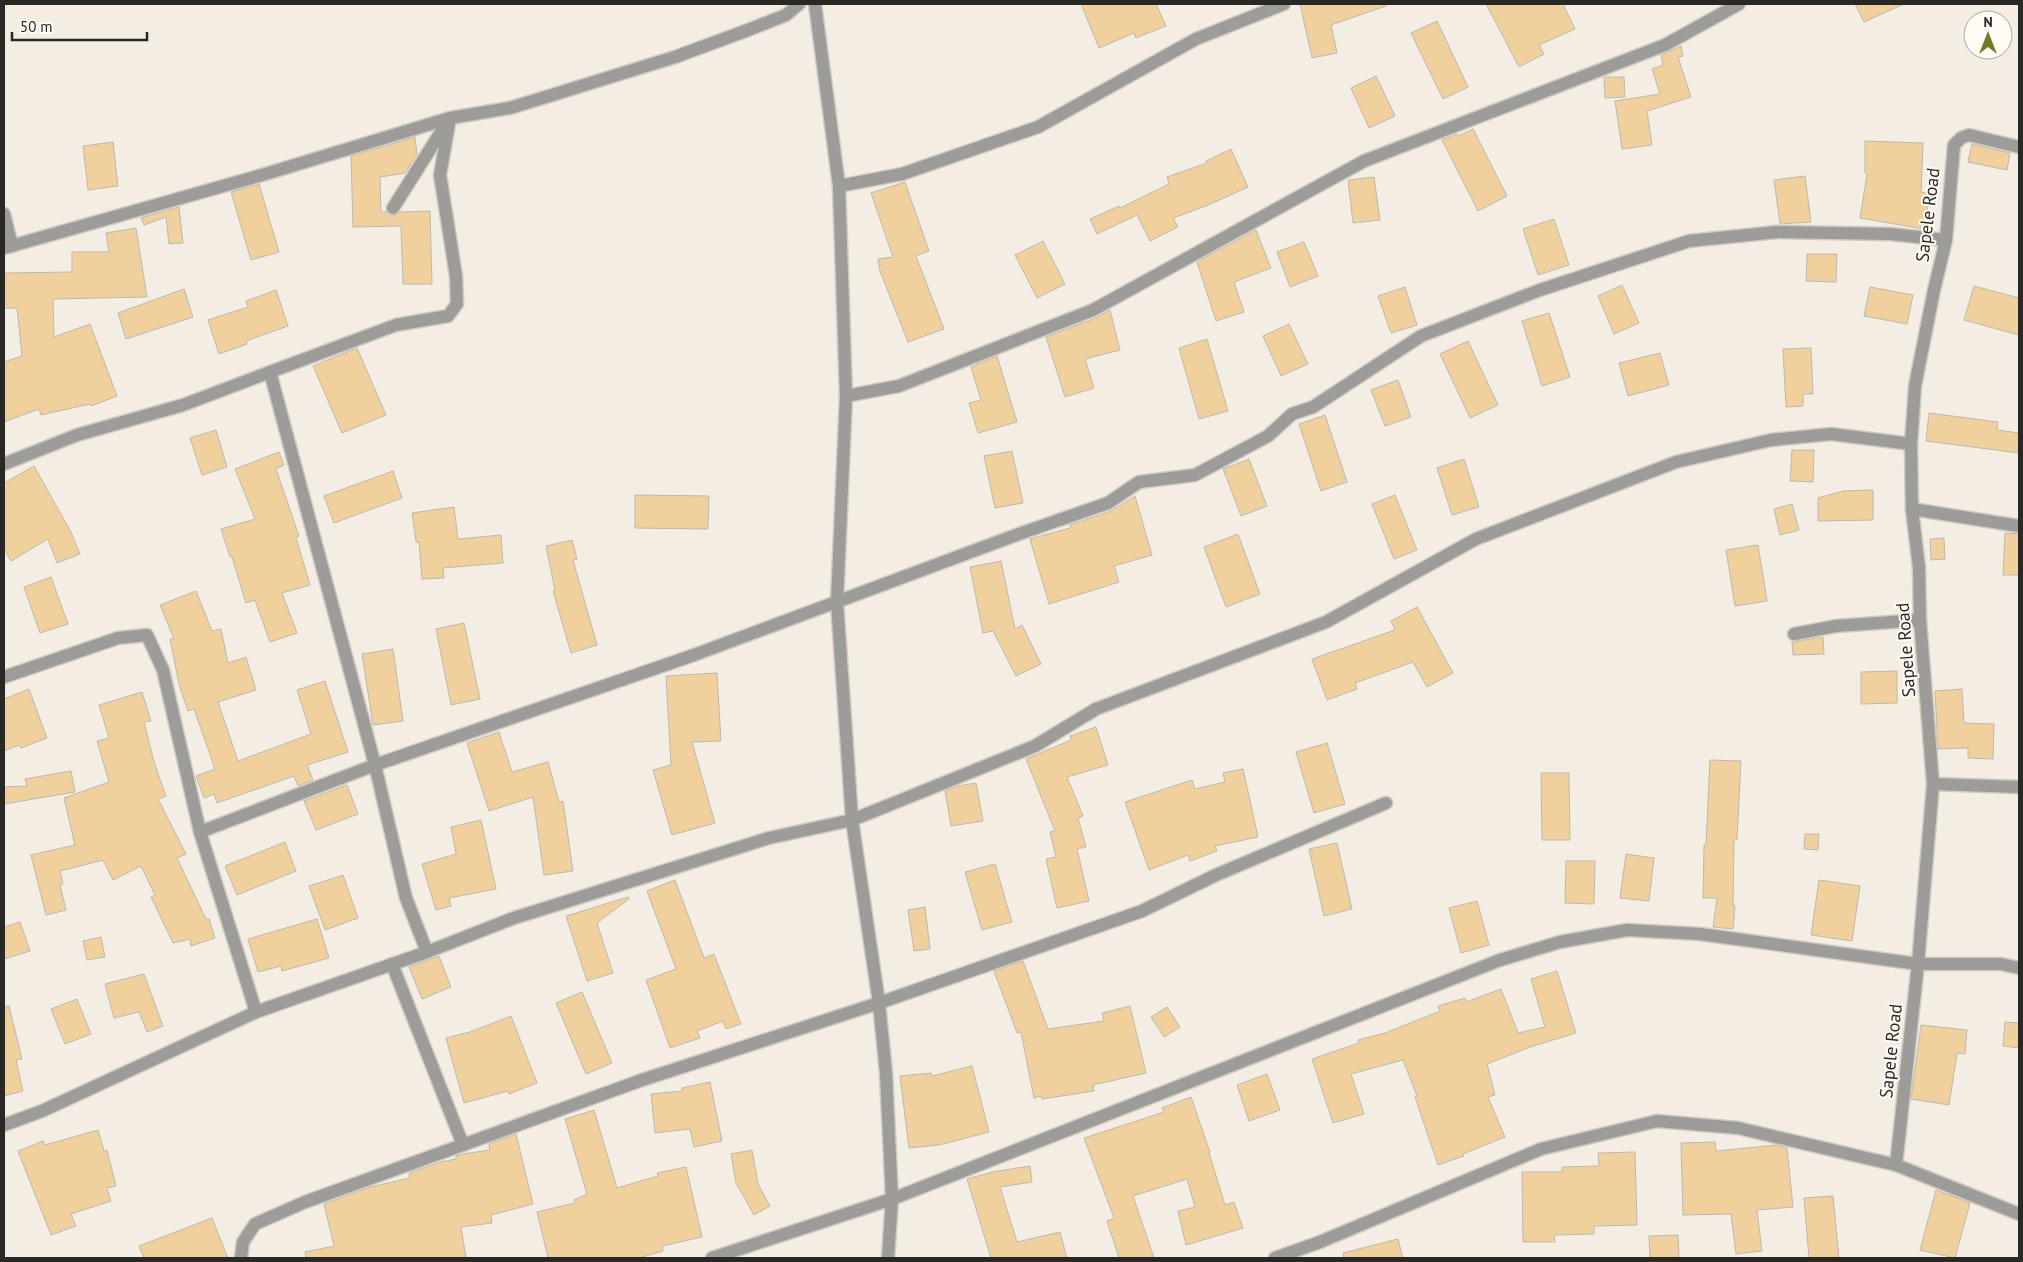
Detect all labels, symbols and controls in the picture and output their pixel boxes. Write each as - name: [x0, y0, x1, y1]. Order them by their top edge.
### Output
- scale bar: [12, 10, 148, 42]
- north arrow: [1963, 10, 2013, 60]
- text: N: [1983, 13, 1993, 31]
- text: 50 m: [20, 17, 53, 36]
- street label: Sapele Road: [1910, 167, 1945, 263]
- street label: Sapele Road: [1891, 602, 1920, 698]
- street label: Sapele Road: [1874, 1003, 1907, 1099]

